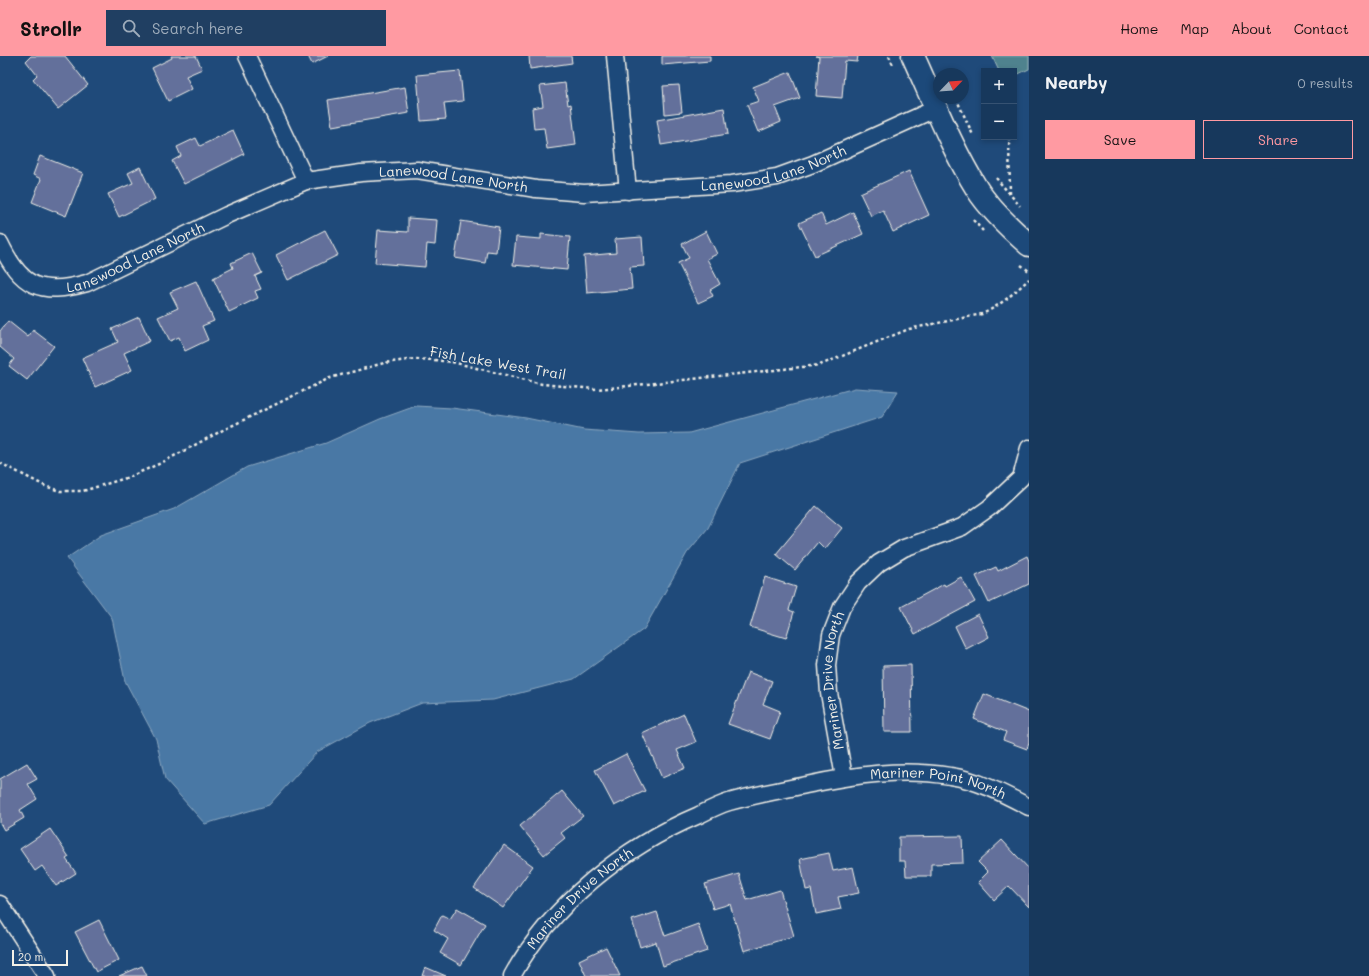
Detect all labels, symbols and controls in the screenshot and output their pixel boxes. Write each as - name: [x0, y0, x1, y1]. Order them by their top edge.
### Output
- search box: [106, 10, 386, 46]
- text: Strollr: [20, 16, 82, 41]
- icon: search: [120, 17, 142, 39]
- text: Search here: [152, 18, 243, 38]
- text: Home: [1120, 19, 1158, 38]
- text: Map: [1180, 19, 1209, 38]
- text: About: [1231, 19, 1272, 38]
- text: Contact: [1294, 19, 1349, 38]
- north arrow: [933, 68, 969, 104]
- map controls: [981, 68, 1017, 140]
- button: +: [981, 68, 1017, 104]
- text: Nearby: [1045, 71, 1107, 93]
- text: 0 results: [1298, 74, 1353, 91]
- button: −: [981, 104, 1017, 140]
- button: Save: [1045, 120, 1195, 159]
- button: Share: [1203, 120, 1353, 159]
- street label: Lanewood Lane North: [700, 140, 849, 195]
- street label: Lanewood Lane North: [378, 160, 529, 197]
- street label: Lanewood Lane North: [65, 217, 207, 296]
- street label: Fish Lake West Trail: [429, 341, 568, 384]
- street label: Mariner Drive North: [817, 608, 848, 751]
- street label: Mariner Point North: [869, 763, 1009, 803]
- street label: Mariner Drive North: [522, 843, 636, 953]
- scale bar: [12, 948, 68, 967]
- text: 20 m: [18, 949, 43, 964]

